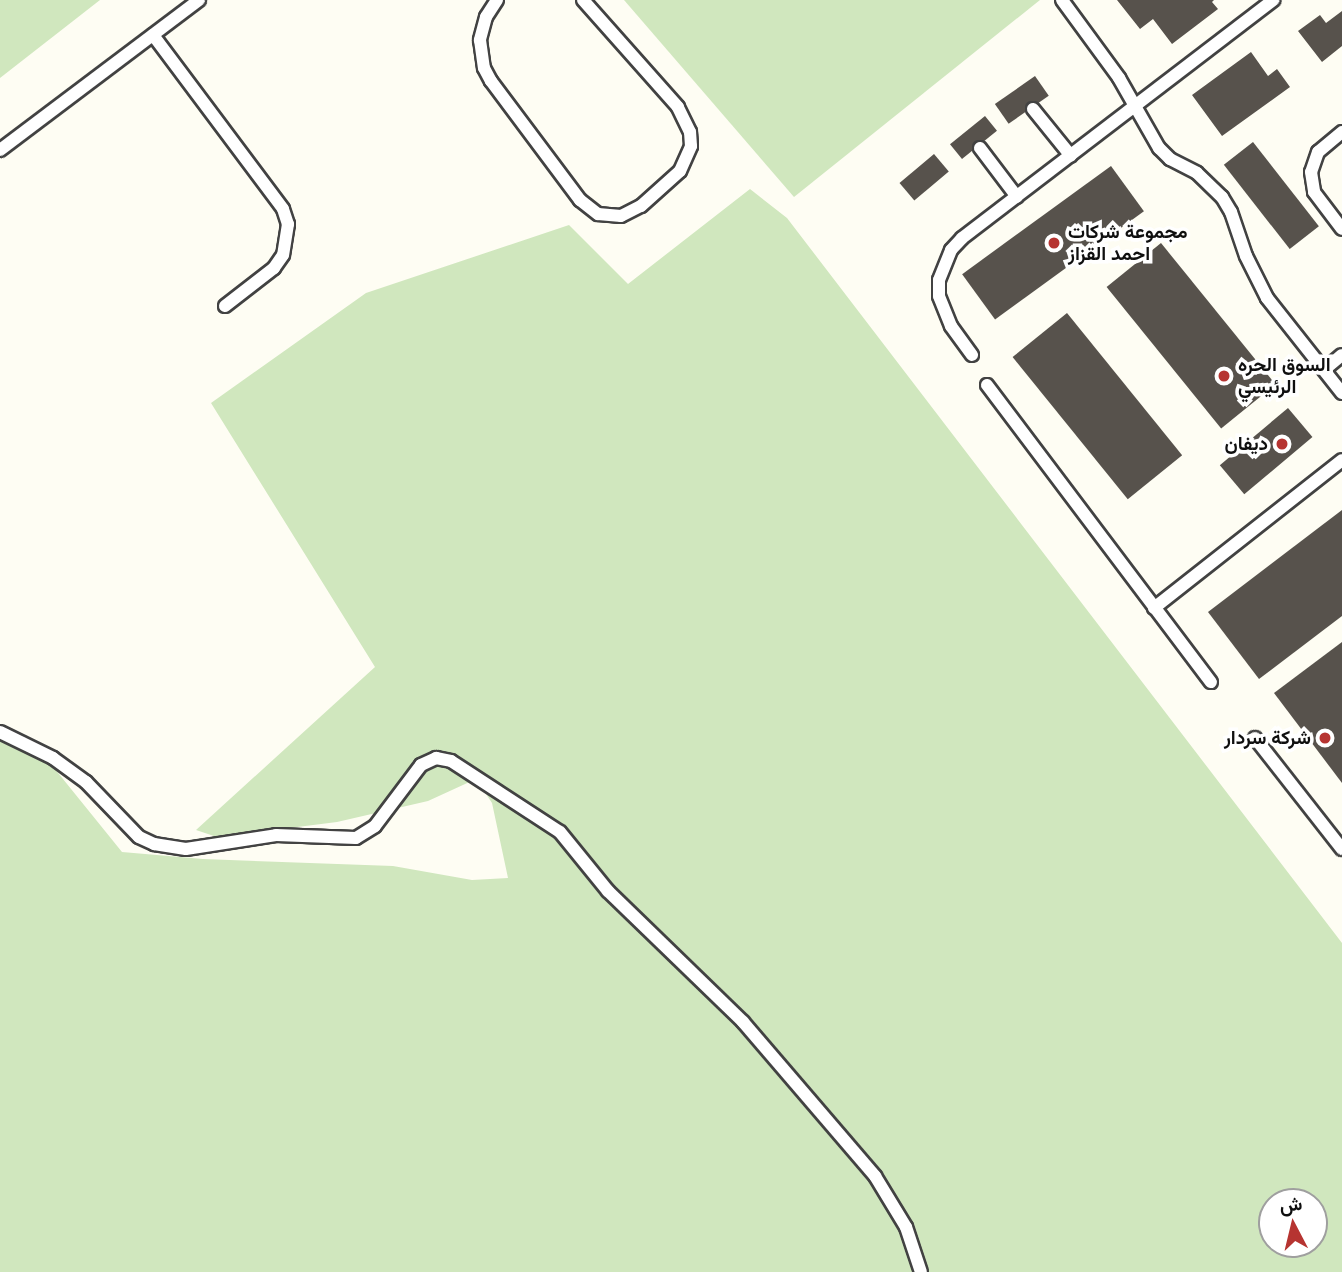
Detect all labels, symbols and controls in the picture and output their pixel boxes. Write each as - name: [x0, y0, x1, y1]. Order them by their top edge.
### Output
- place label: مجموعة شركات احمد القزاز: [1068, 221, 1188, 265]
- marker: مجموعة شركات احمد القزاز: [1046, 235, 1062, 251]
- place label: السوق الحره الرئيسي: [1238, 354, 1331, 398]
- marker: السوق الحره الرئيسي: [1216, 368, 1232, 384]
- place label: ديفان: [1225, 433, 1268, 455]
- marker: ديفان: [1274, 436, 1290, 452]
- place label: شركة سردار: [1224, 727, 1311, 749]
- marker: شركة سردار: [1317, 730, 1333, 746]
- north arrow: [1258, 1188, 1328, 1258]
- text: ش: [1278, 1190, 1304, 1218]

